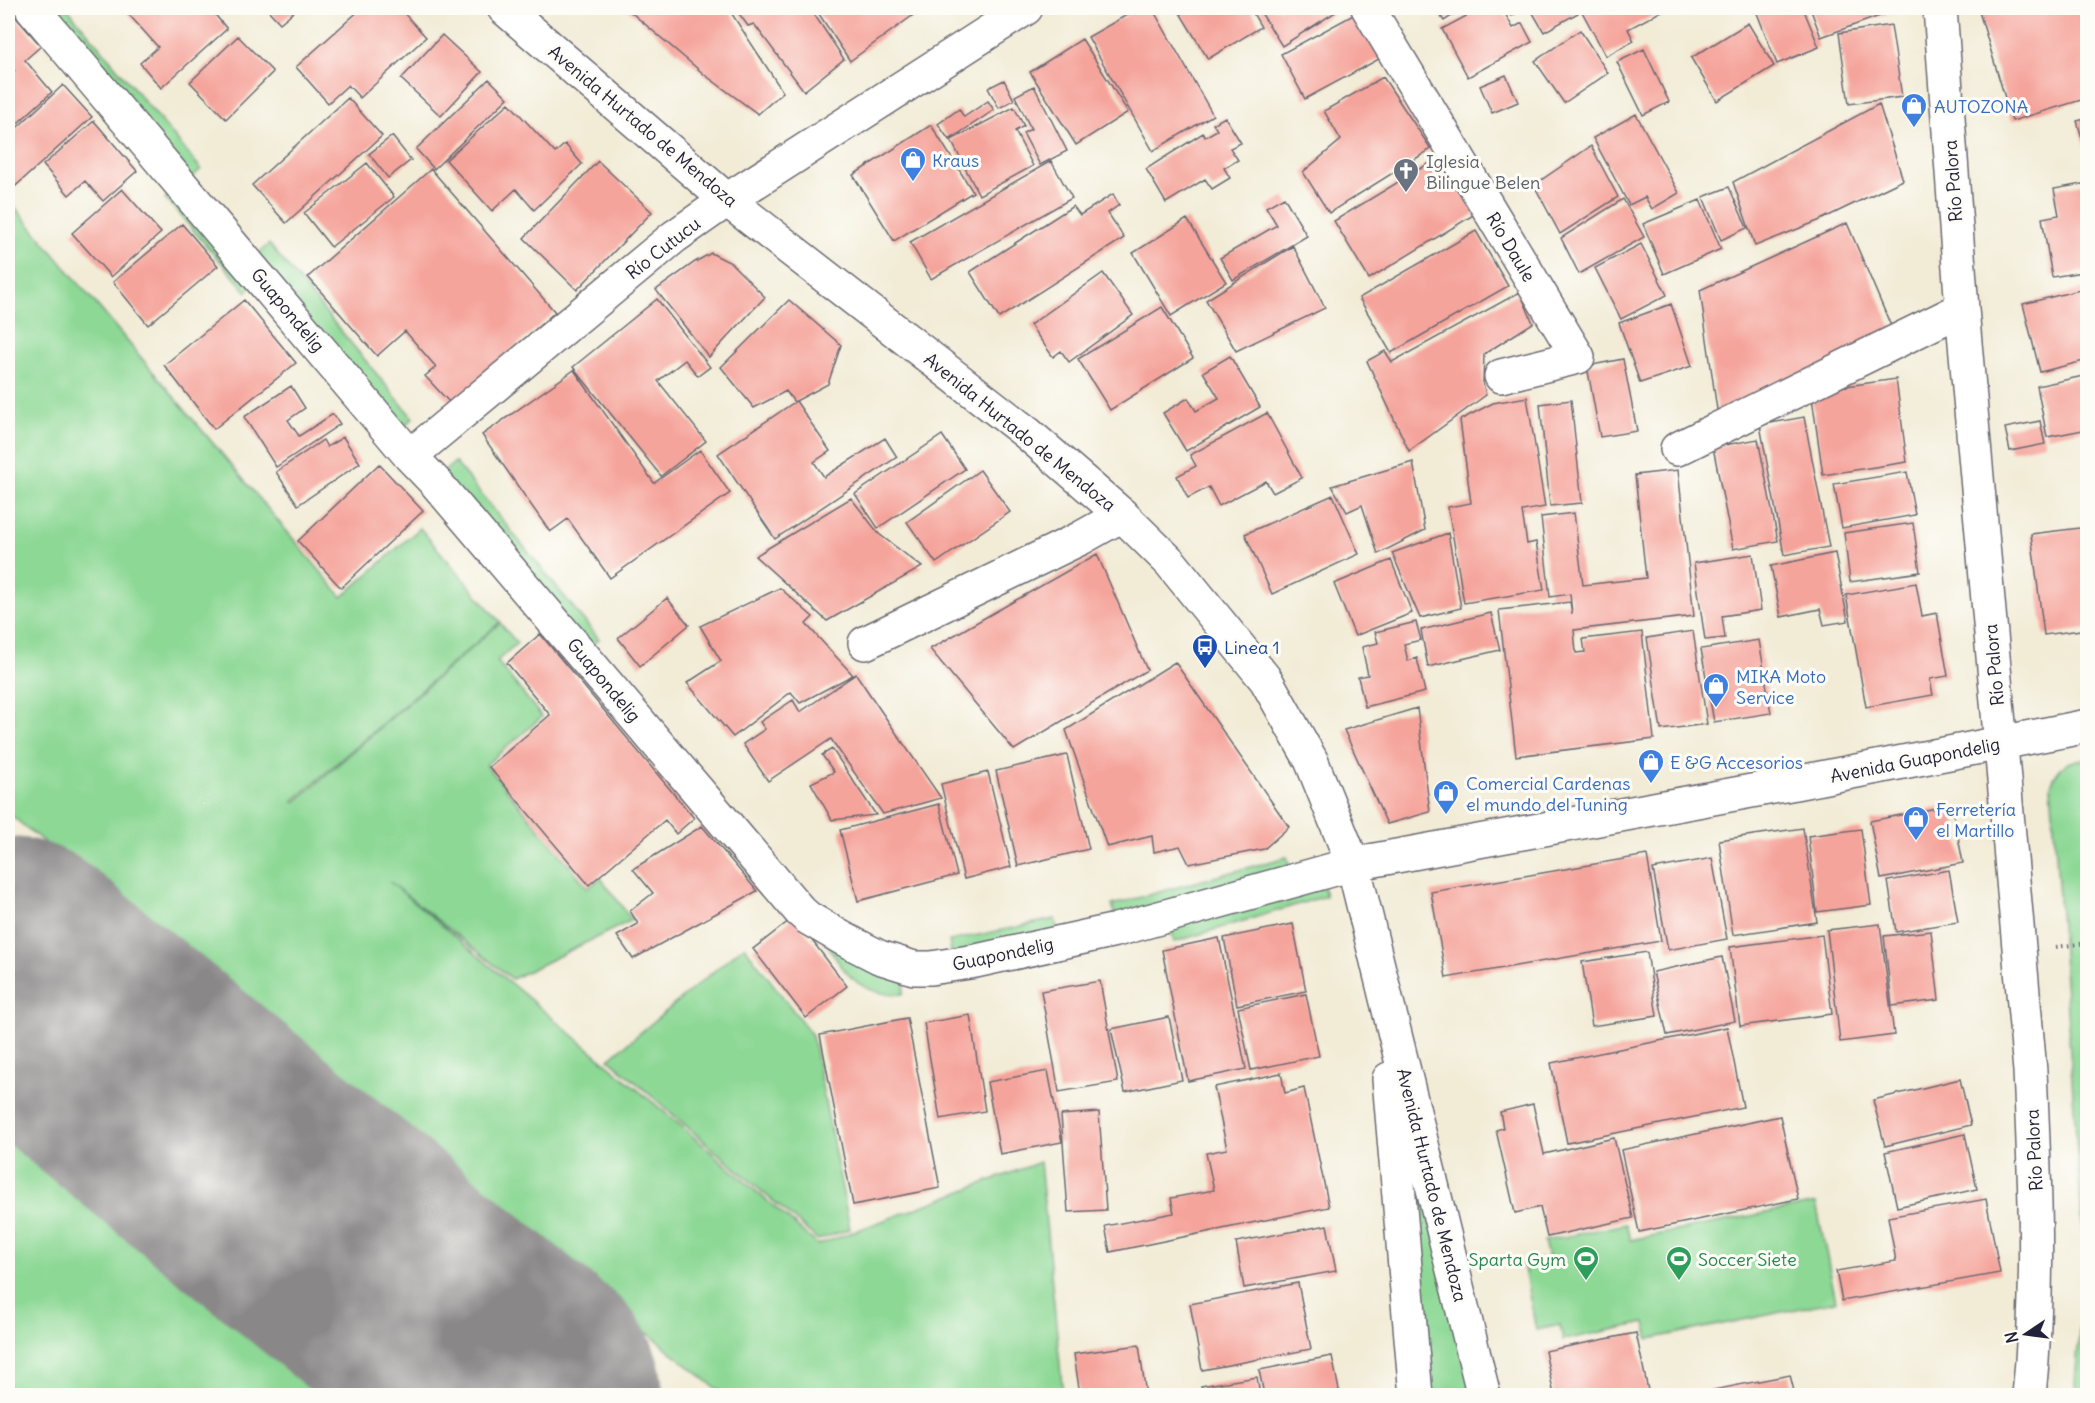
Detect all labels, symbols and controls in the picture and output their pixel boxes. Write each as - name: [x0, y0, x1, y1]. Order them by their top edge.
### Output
- street label: Avenida Hurtado de Mendoza: [544, 40, 742, 212]
- shop icon: AUTOZONA: [1899, 91, 1929, 129]
- place label: AUTOZONA: [1934, 95, 2028, 118]
- street label: Río Palora: [1939, 139, 1967, 223]
- shop icon: Kraus: [898, 145, 928, 183]
- place label: Kraus: [932, 149, 979, 172]
- place label: Iglesia Bilingue Belen: [1426, 150, 1540, 194]
- church icon: Iglesia Bilingue Belen: [1391, 156, 1421, 194]
- street label: Río Daule: [1481, 208, 1541, 286]
- street label: Río Cutucu: [621, 212, 705, 284]
- street label: Guapondelig: [246, 263, 330, 357]
- street label: Avenida Hurtado de Mendoza: [920, 348, 1120, 516]
- street label: Río Palora: [1979, 623, 2009, 707]
- bus stop icon: Linea 1: [1190, 632, 1220, 670]
- street label: Guapondelig: [562, 633, 646, 727]
- place label: Linea 1: [1224, 636, 1280, 659]
- place label: MIKA Moto Service: [1736, 665, 1826, 709]
- shop icon: MIKA Moto Service: [1701, 671, 1731, 709]
- street label: Avenida Guapondelig: [1828, 732, 2002, 788]
- shop icon: E &G Accesorios: [1636, 747, 1666, 785]
- place label: E &G Accesorios: [1670, 751, 1803, 774]
- place label: Comercial Cardenas el mundo del Tuning: [1466, 772, 1630, 816]
- shop icon: Comercial Cardenas el mundo del Tuning: [1431, 778, 1461, 816]
- place label: Ferretería el Martillo: [1936, 798, 2016, 842]
- shop icon: Ferretería el Martillo: [1901, 804, 1931, 842]
- street label: Guapondelig: [950, 932, 1056, 976]
- street label: Avenida Hurtado de Mendoza: [1392, 1066, 1472, 1304]
- street label: Río Palora: [2020, 1108, 2048, 1192]
- sports icon: Sparta Gym: [1571, 1244, 1601, 1282]
- sports icon: Soccer Siete: [1664, 1244, 1694, 1282]
- place label: Sparta Gym: [1468, 1248, 1566, 1271]
- place label: Soccer Siete: [1698, 1248, 1797, 1271]
- north arrow: [1996, 1304, 2056, 1364]
- text: N: [2000, 1330, 2022, 1345]

